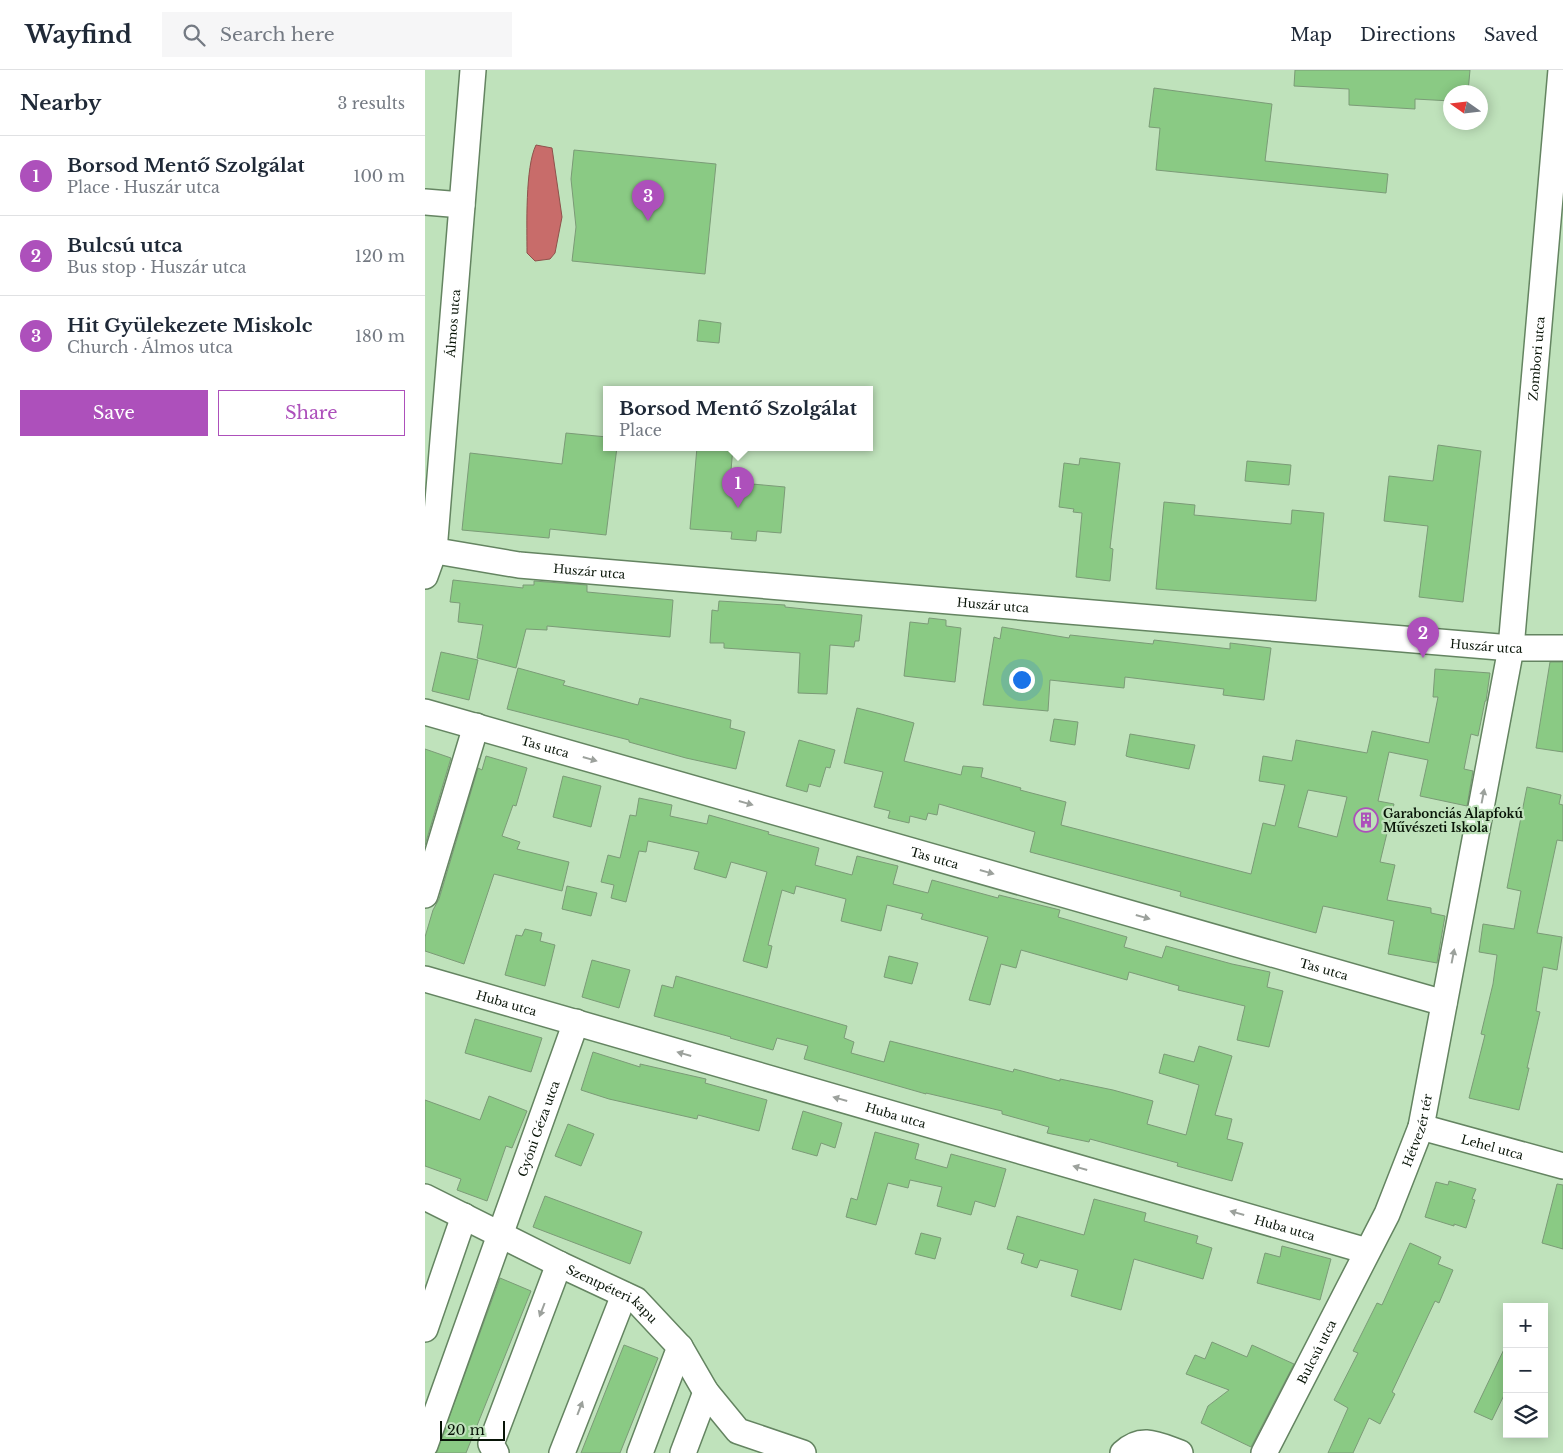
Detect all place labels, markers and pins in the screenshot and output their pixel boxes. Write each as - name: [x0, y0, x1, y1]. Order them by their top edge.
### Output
- pin: 3: [632, 180, 664, 221]
- pin: 1: [722, 467, 754, 508]
- pin: 2: [1407, 617, 1439, 658]
- place label: Garabonciás Alapfokú Művészeti Iskola: [1383, 806, 1524, 835]
- building icon: Garabonciás Alapfokú Művészeti Iskola: [1353, 807, 1379, 833]

